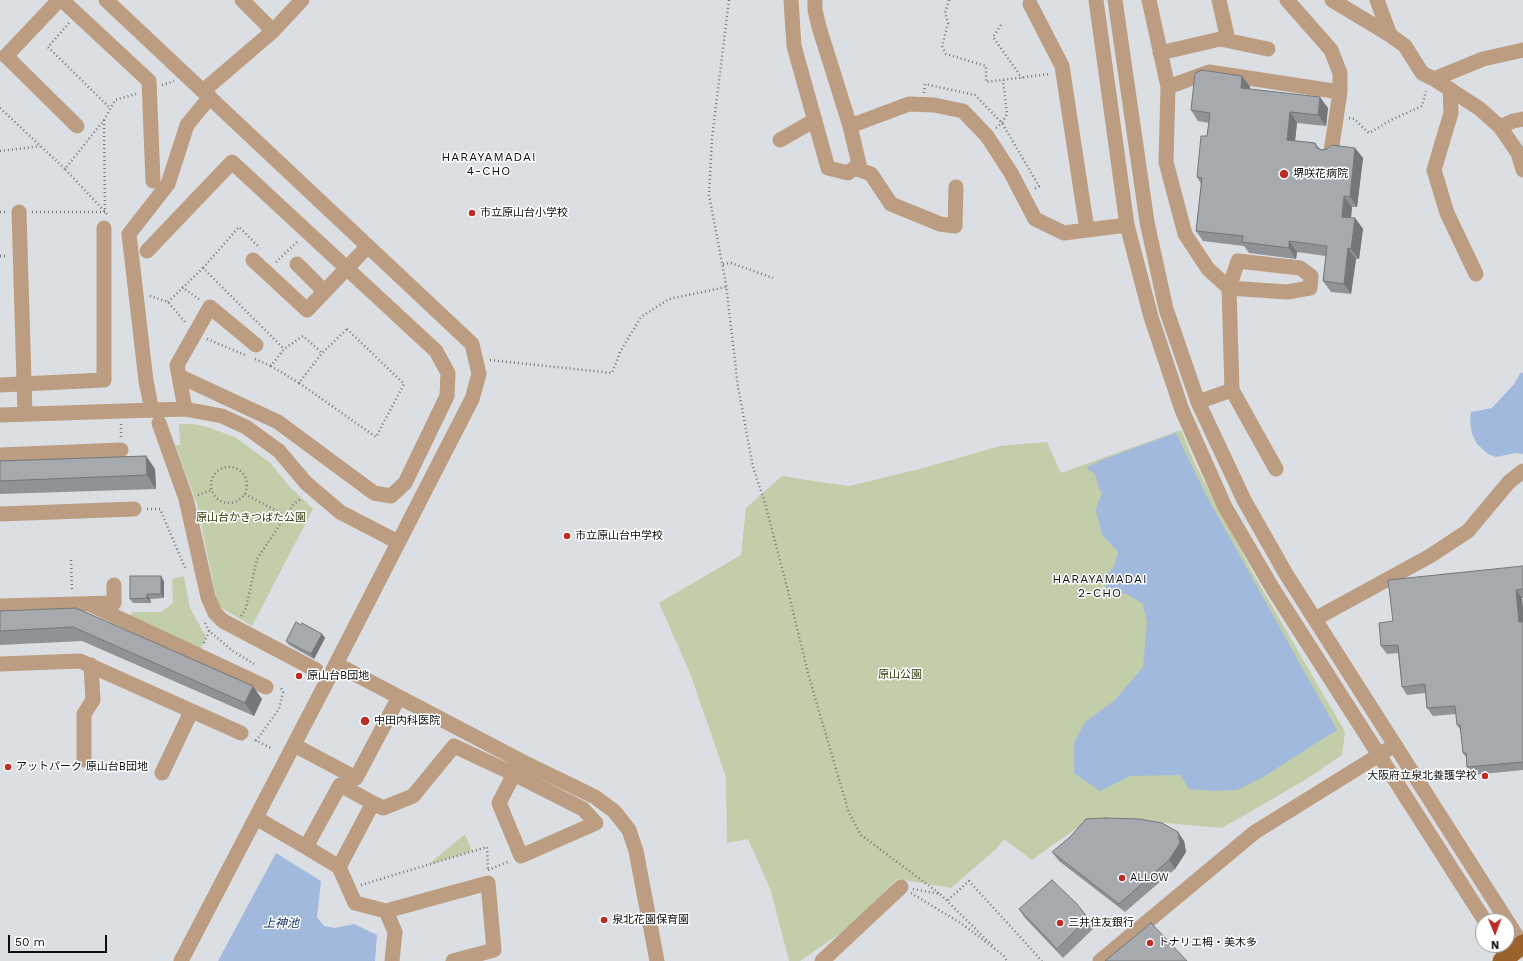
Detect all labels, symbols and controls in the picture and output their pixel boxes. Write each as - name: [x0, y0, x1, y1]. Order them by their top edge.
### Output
- district label: HARAYAMADAI 4-CHO: [442, 150, 536, 178]
- place label: 堺咲花病院: [1293, 167, 1348, 181]
- marker: 堺咲花病院: [1278, 168, 1290, 180]
- place label: 市立原山台小学校: [480, 206, 568, 220]
- marker: 市立原山台小学校: [467, 208, 477, 218]
- park label: 原山台かきつばた公園: [196, 511, 306, 525]
- place label: 市立原山台中学校: [575, 529, 663, 543]
- marker: 市立原山台中学校: [562, 531, 572, 541]
- district label: HARAYAMADAI 2-CHO: [1053, 572, 1147, 600]
- park label: 原山公園: [878, 668, 922, 682]
- place label: 原山台B団地: [307, 669, 369, 683]
- marker: 原山台B団地: [294, 671, 304, 681]
- place label: 中田内科医院: [374, 714, 440, 728]
- marker: 中田内科医院: [359, 715, 371, 727]
- place label: アットパーク 原山台B団地: [16, 760, 148, 774]
- marker: アットパーク 原山台B団地: [3, 762, 13, 772]
- place label: 大阪府立泉北養護学校: [1367, 769, 1477, 783]
- marker: 大阪府立泉北養護学校: [1480, 771, 1490, 781]
- place label: ALLOW: [1130, 871, 1169, 885]
- marker: ALLOW: [1117, 873, 1127, 883]
- place label: 泉北花園保育園: [612, 913, 689, 927]
- north arrow: [1475, 913, 1515, 953]
- marker: 泉北花園保育園: [599, 915, 609, 925]
- water label: 上神池: [263, 916, 299, 930]
- place label: 三井住友銀行: [1068, 916, 1134, 930]
- marker: 三井住友銀行: [1055, 918, 1065, 928]
- scale bar: [10, 927, 109, 953]
- text: 50 m: [15, 935, 45, 949]
- place label: トナリエ栂・美木多: [1158, 936, 1257, 950]
- marker: トナリエ栂・美木多: [1145, 938, 1155, 948]
- text: N: [1491, 938, 1499, 951]

